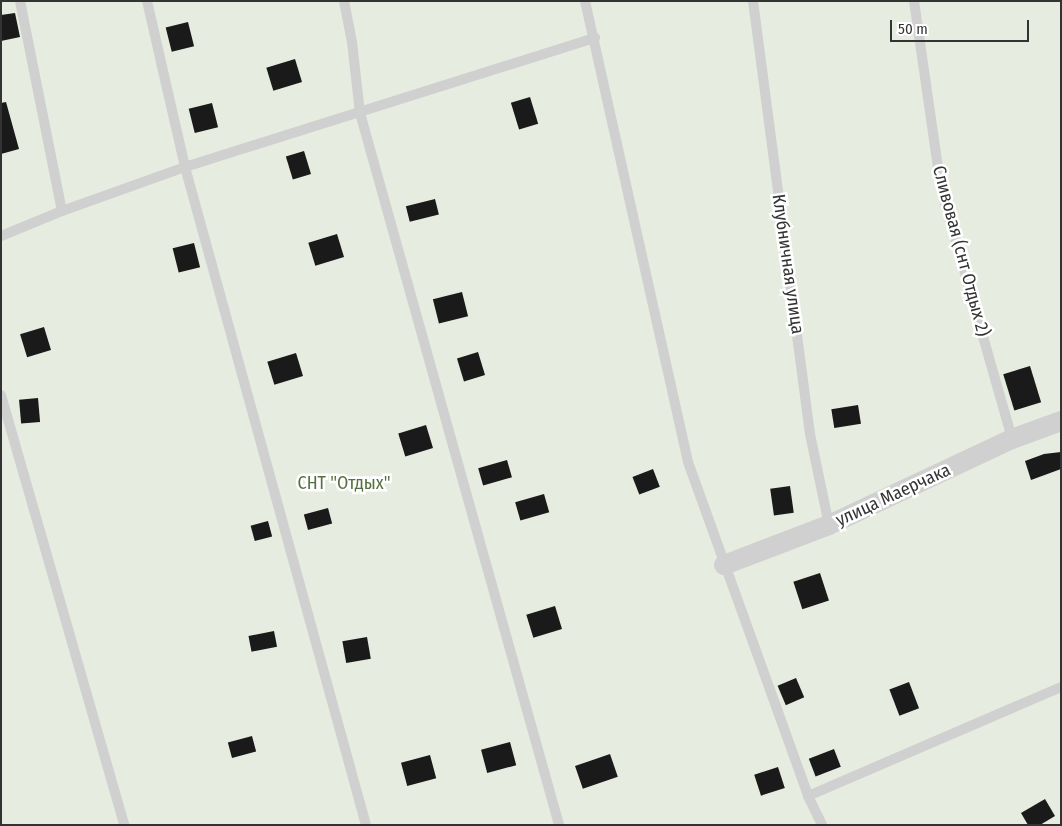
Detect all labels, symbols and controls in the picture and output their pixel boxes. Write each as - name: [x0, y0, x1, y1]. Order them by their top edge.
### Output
- scale bar: [892, 10, 1031, 42]
- text: 50 m: [898, 20, 928, 38]
- street label: Сливовая (снт Отдых 2): [928, 163, 994, 339]
- street label: Клубничная улица: [767, 193, 809, 335]
- street label: улица Маерчака: [832, 459, 954, 531]
- park label: СНТ "Отдых": [298, 472, 390, 494]

